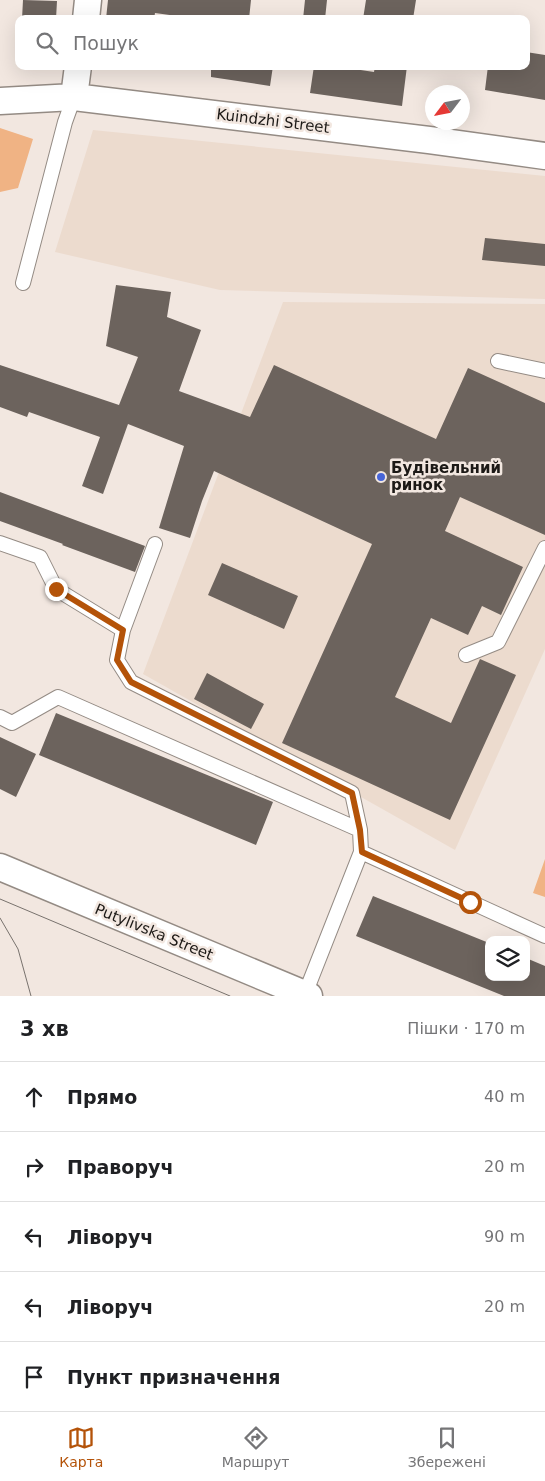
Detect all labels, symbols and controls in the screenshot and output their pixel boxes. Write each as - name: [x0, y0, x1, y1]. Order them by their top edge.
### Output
- search box: [15, 15, 530, 70]
- icon: search: [33, 29, 61, 57]
- text: Пошук: [73, 32, 139, 54]
- north arrow: [425, 85, 470, 130]
- street label: Kuindzhi Street: [215, 105, 331, 137]
- place label: Будівельний ринок: [391, 459, 501, 494]
- marker: Будівельний ринок: [375, 471, 387, 483]
- route end: [45, 578, 68, 601]
- route start: [459, 891, 482, 914]
- street label: Putylivska Street: [92, 900, 216, 964]
- map controls: [485, 936, 530, 981]
- button: layers: [485, 936, 530, 981]
- text: 3 хв: [20, 1017, 69, 1041]
- text: Пішки · 170 m: [407, 1019, 525, 1038]
- icon: ahead: [20, 1083, 48, 1111]
- text: Прямо: [67, 1086, 137, 1108]
- text: 40 m: [484, 1087, 525, 1106]
- icon: right: [20, 1153, 48, 1181]
- text: Праворуч: [67, 1156, 173, 1178]
- text: 20 m: [484, 1157, 525, 1176]
- icon: left: [20, 1223, 48, 1251]
- text: Ліворуч: [67, 1226, 153, 1248]
- text: 90 m: [484, 1227, 525, 1246]
- icon: left: [20, 1293, 48, 1321]
- text: Ліворуч: [67, 1296, 153, 1318]
- text: 20 m: [484, 1297, 525, 1316]
- icon: arrive: [20, 1363, 48, 1391]
- text: Пункт призначення: [67, 1366, 280, 1388]
- tab: Карта: [59, 1424, 103, 1470]
- tab: Маршрут: [222, 1424, 289, 1470]
- tab: Збережені: [408, 1424, 486, 1470]

